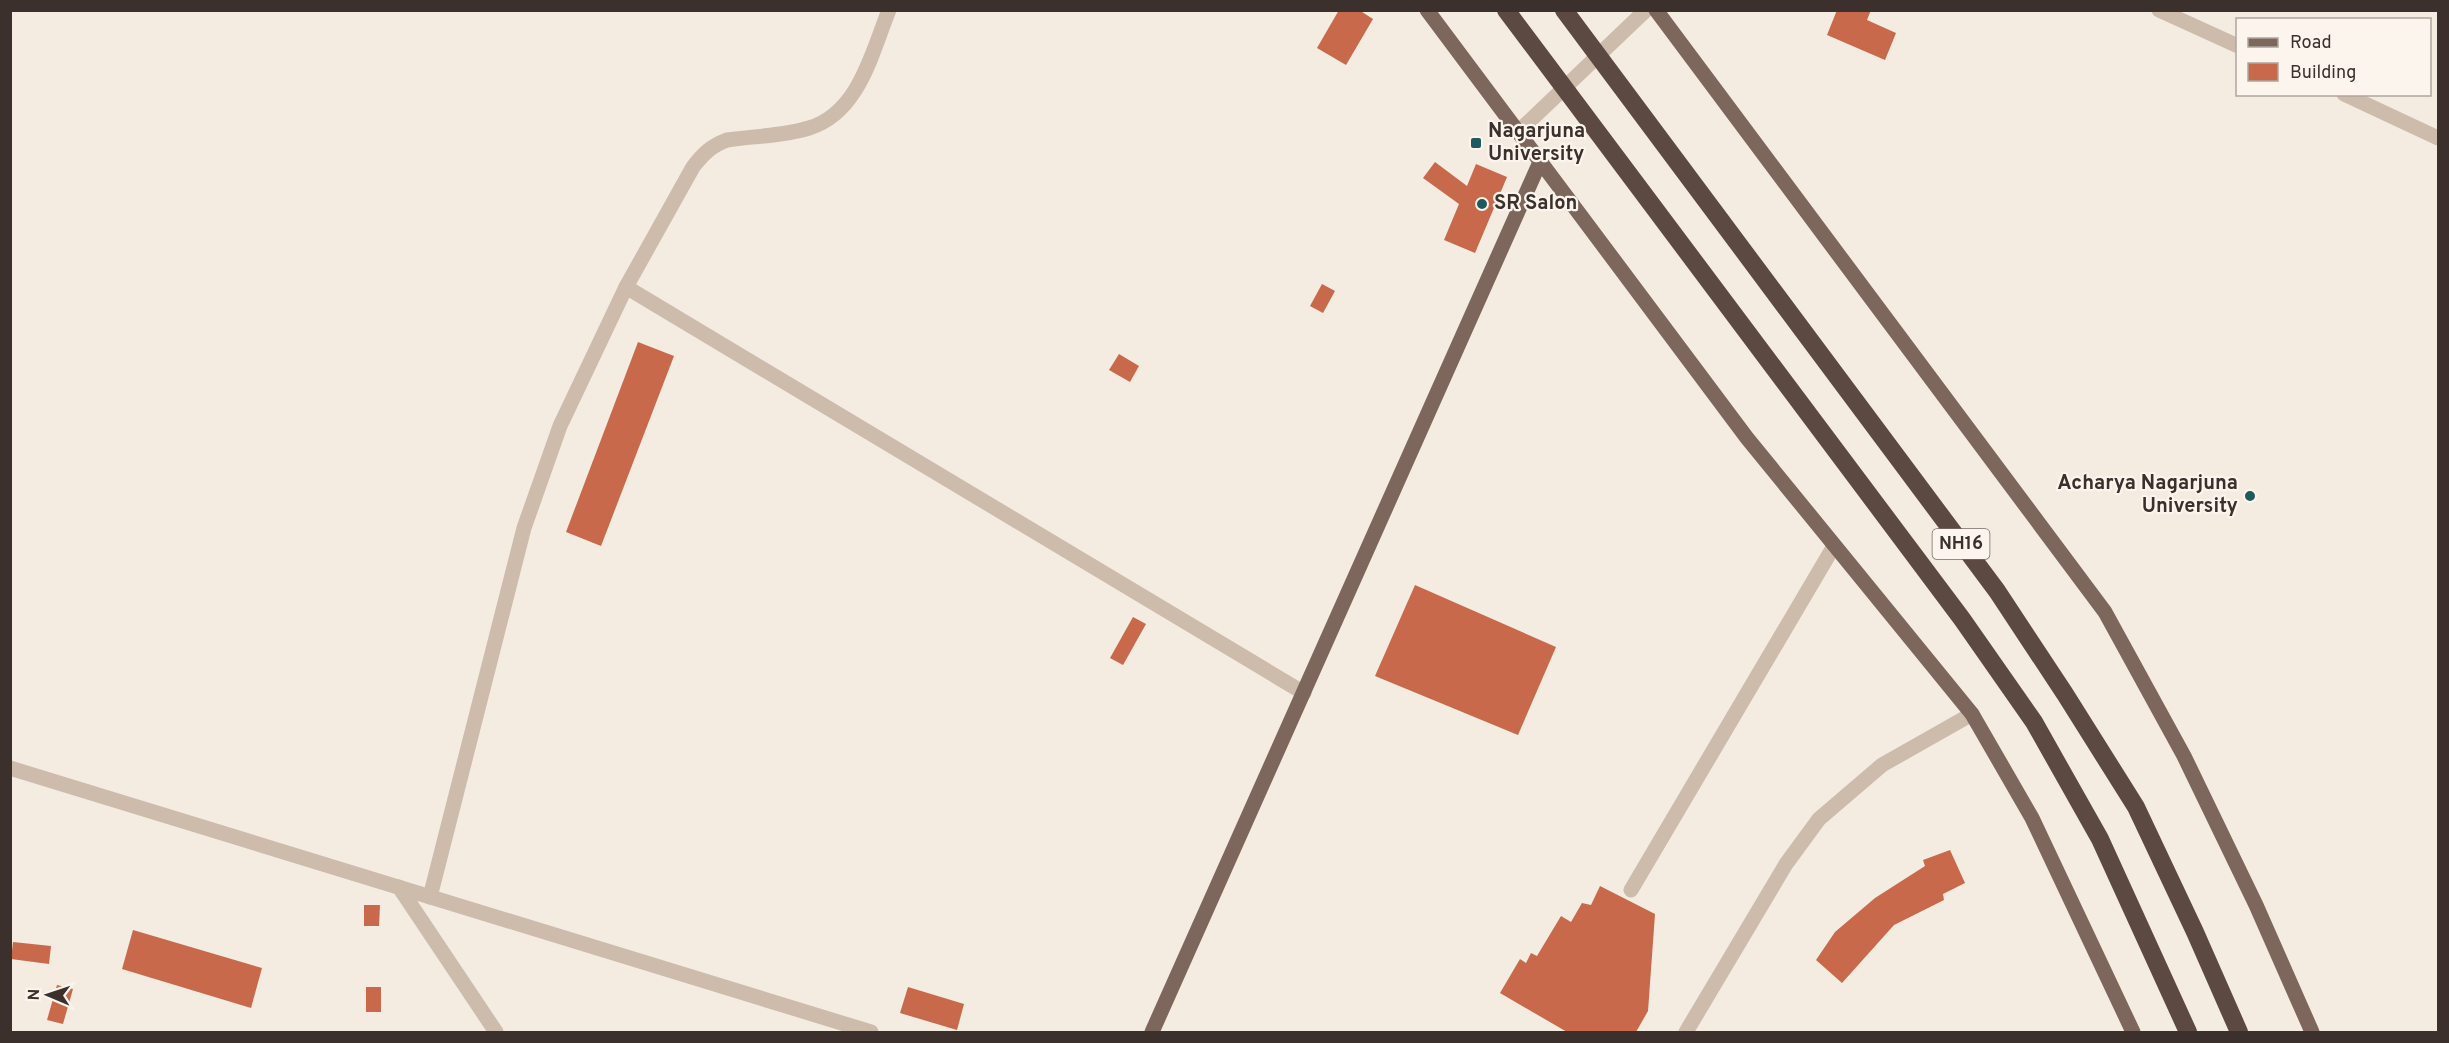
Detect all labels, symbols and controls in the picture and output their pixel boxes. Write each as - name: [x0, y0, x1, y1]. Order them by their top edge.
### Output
- legend: [2236, 18, 2431, 96]
- text: Road: [2290, 32, 2332, 55]
- text: Building: [2290, 62, 2356, 85]
- place label: Nagarjuna University: [1488, 119, 1585, 168]
- marker: Nagarjuna University: [1469, 136, 1483, 150]
- place label: SR Salon: [1494, 191, 1577, 217]
- marker: SR Salon: [1475, 197, 1489, 211]
- place label: Acharya Nagarjuna University: [2057, 471, 2238, 520]
- marker: Acharya Nagarjuna University: [2243, 489, 2257, 503]
- road number: NH16: [1932, 529, 1990, 559]
- north arrow: [18, 965, 78, 1025]
- text: N: [25, 988, 45, 1001]

